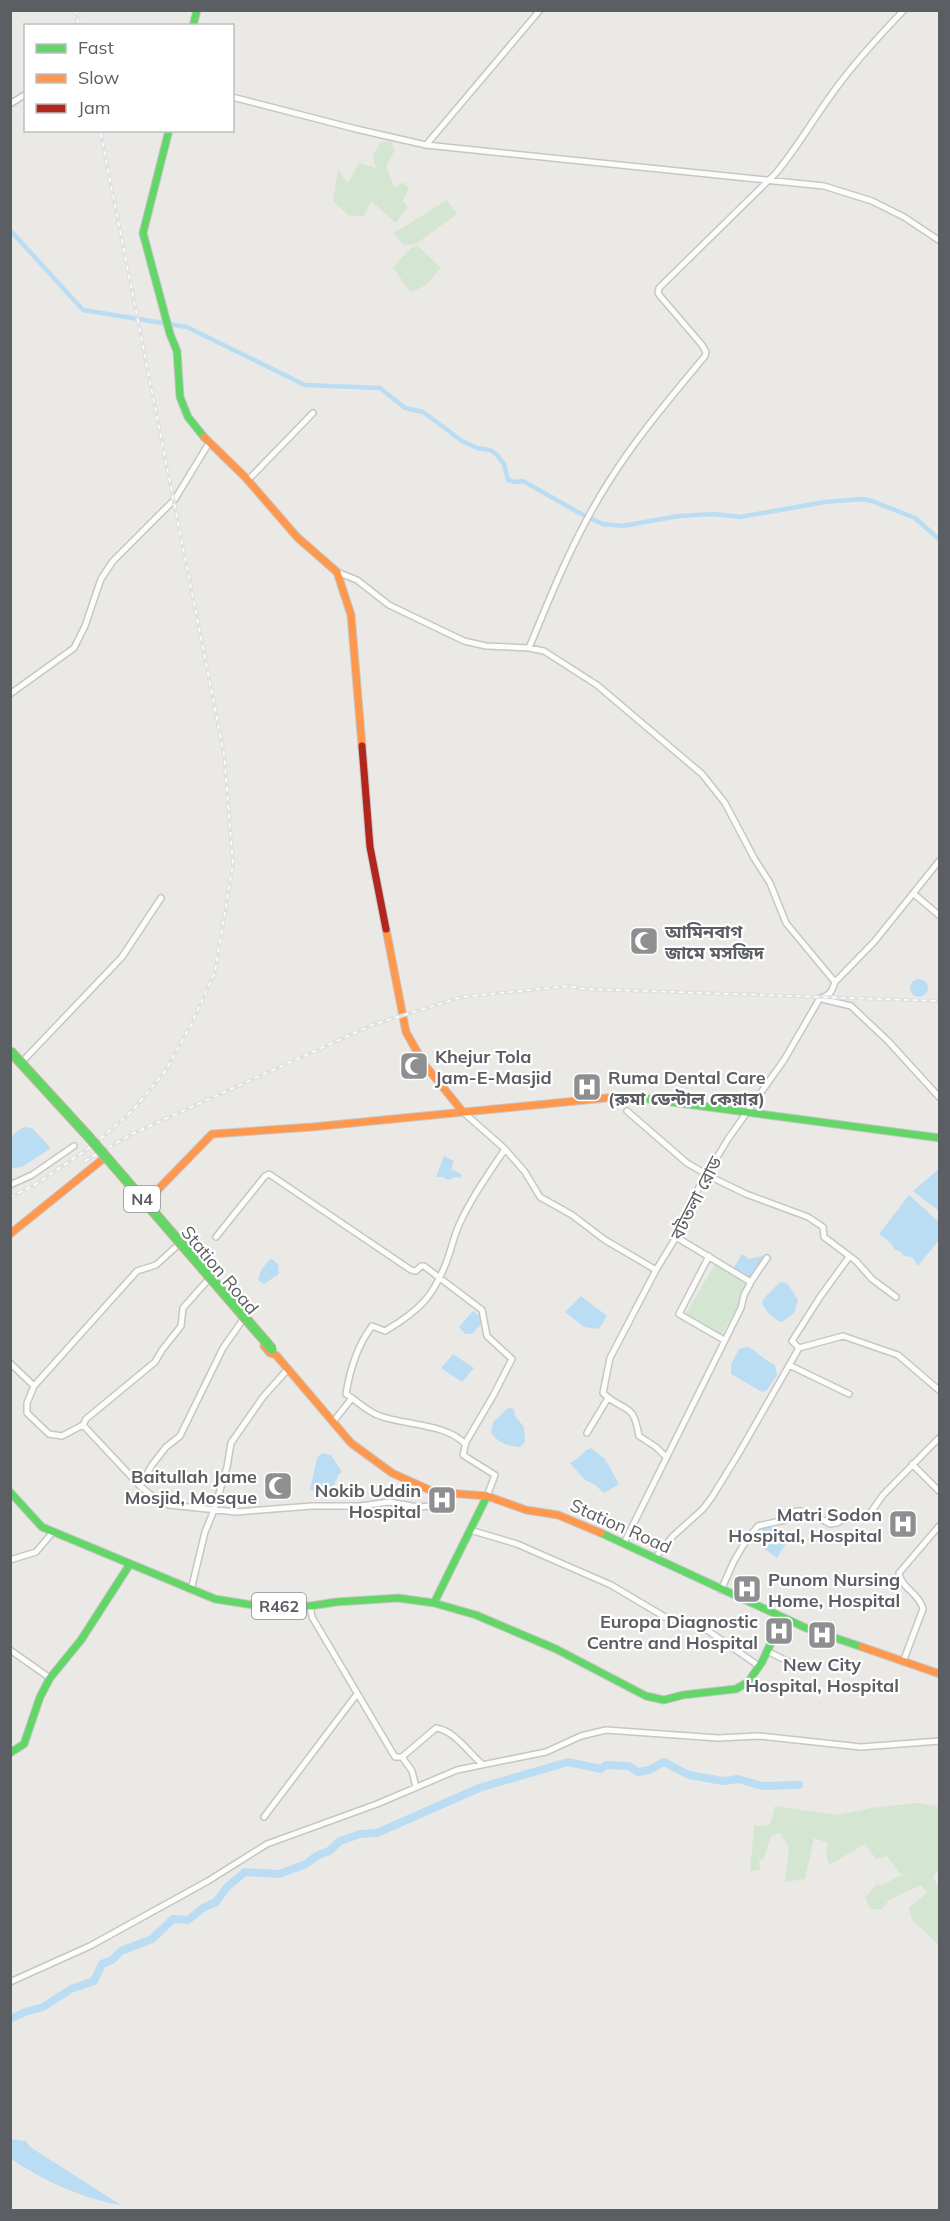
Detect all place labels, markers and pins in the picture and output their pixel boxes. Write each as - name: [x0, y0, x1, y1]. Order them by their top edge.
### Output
- place label: আমিনবাগ জামে মসজিদ: [664, 920, 765, 964]
- mosque icon: আমিনবাগ জামে মসজিদ: [628, 925, 660, 957]
- place label: Khejur Tola Jam-E-Masjid: [435, 1045, 552, 1089]
- mosque icon: Khejur Tola Jam-E-Masjid: [398, 1050, 430, 1082]
- place label: Ruma Dental Care (রুমা ডেন্টাল কেয়ার): [608, 1066, 766, 1110]
- hospital icon: Ruma Dental Care (রুমা ডেন্টাল কেয়ার): [571, 1071, 603, 1103]
- place label: Baitullah Jame Mosjid, Mosque: [125, 1465, 257, 1509]
- mosque icon: Baitullah Jame Mosjid, Mosque: [262, 1470, 294, 1502]
- place label: Nokib Uddin Hospital: [315, 1479, 421, 1523]
- hospital icon: Nokib Uddin Hospital: [426, 1484, 458, 1516]
- place label: Matri Sodon Hospital, Hospital: [728, 1503, 882, 1547]
- hospital icon: Matri Sodon Hospital, Hospital: [887, 1508, 919, 1540]
- place label: Punom Nursing Home, Hospital: [768, 1568, 900, 1612]
- hospital icon: Punom Nursing Home, Hospital: [731, 1573, 763, 1605]
- place label: Europa Diagnostic Centre and Hospital: [587, 1610, 758, 1654]
- hospital icon: Europa Diagnostic Centre and Hospital: [763, 1615, 795, 1647]
- hospital icon: New City Hospital, Hospital: [806, 1619, 838, 1651]
- place label: New City Hospital, Hospital: [745, 1653, 899, 1697]

